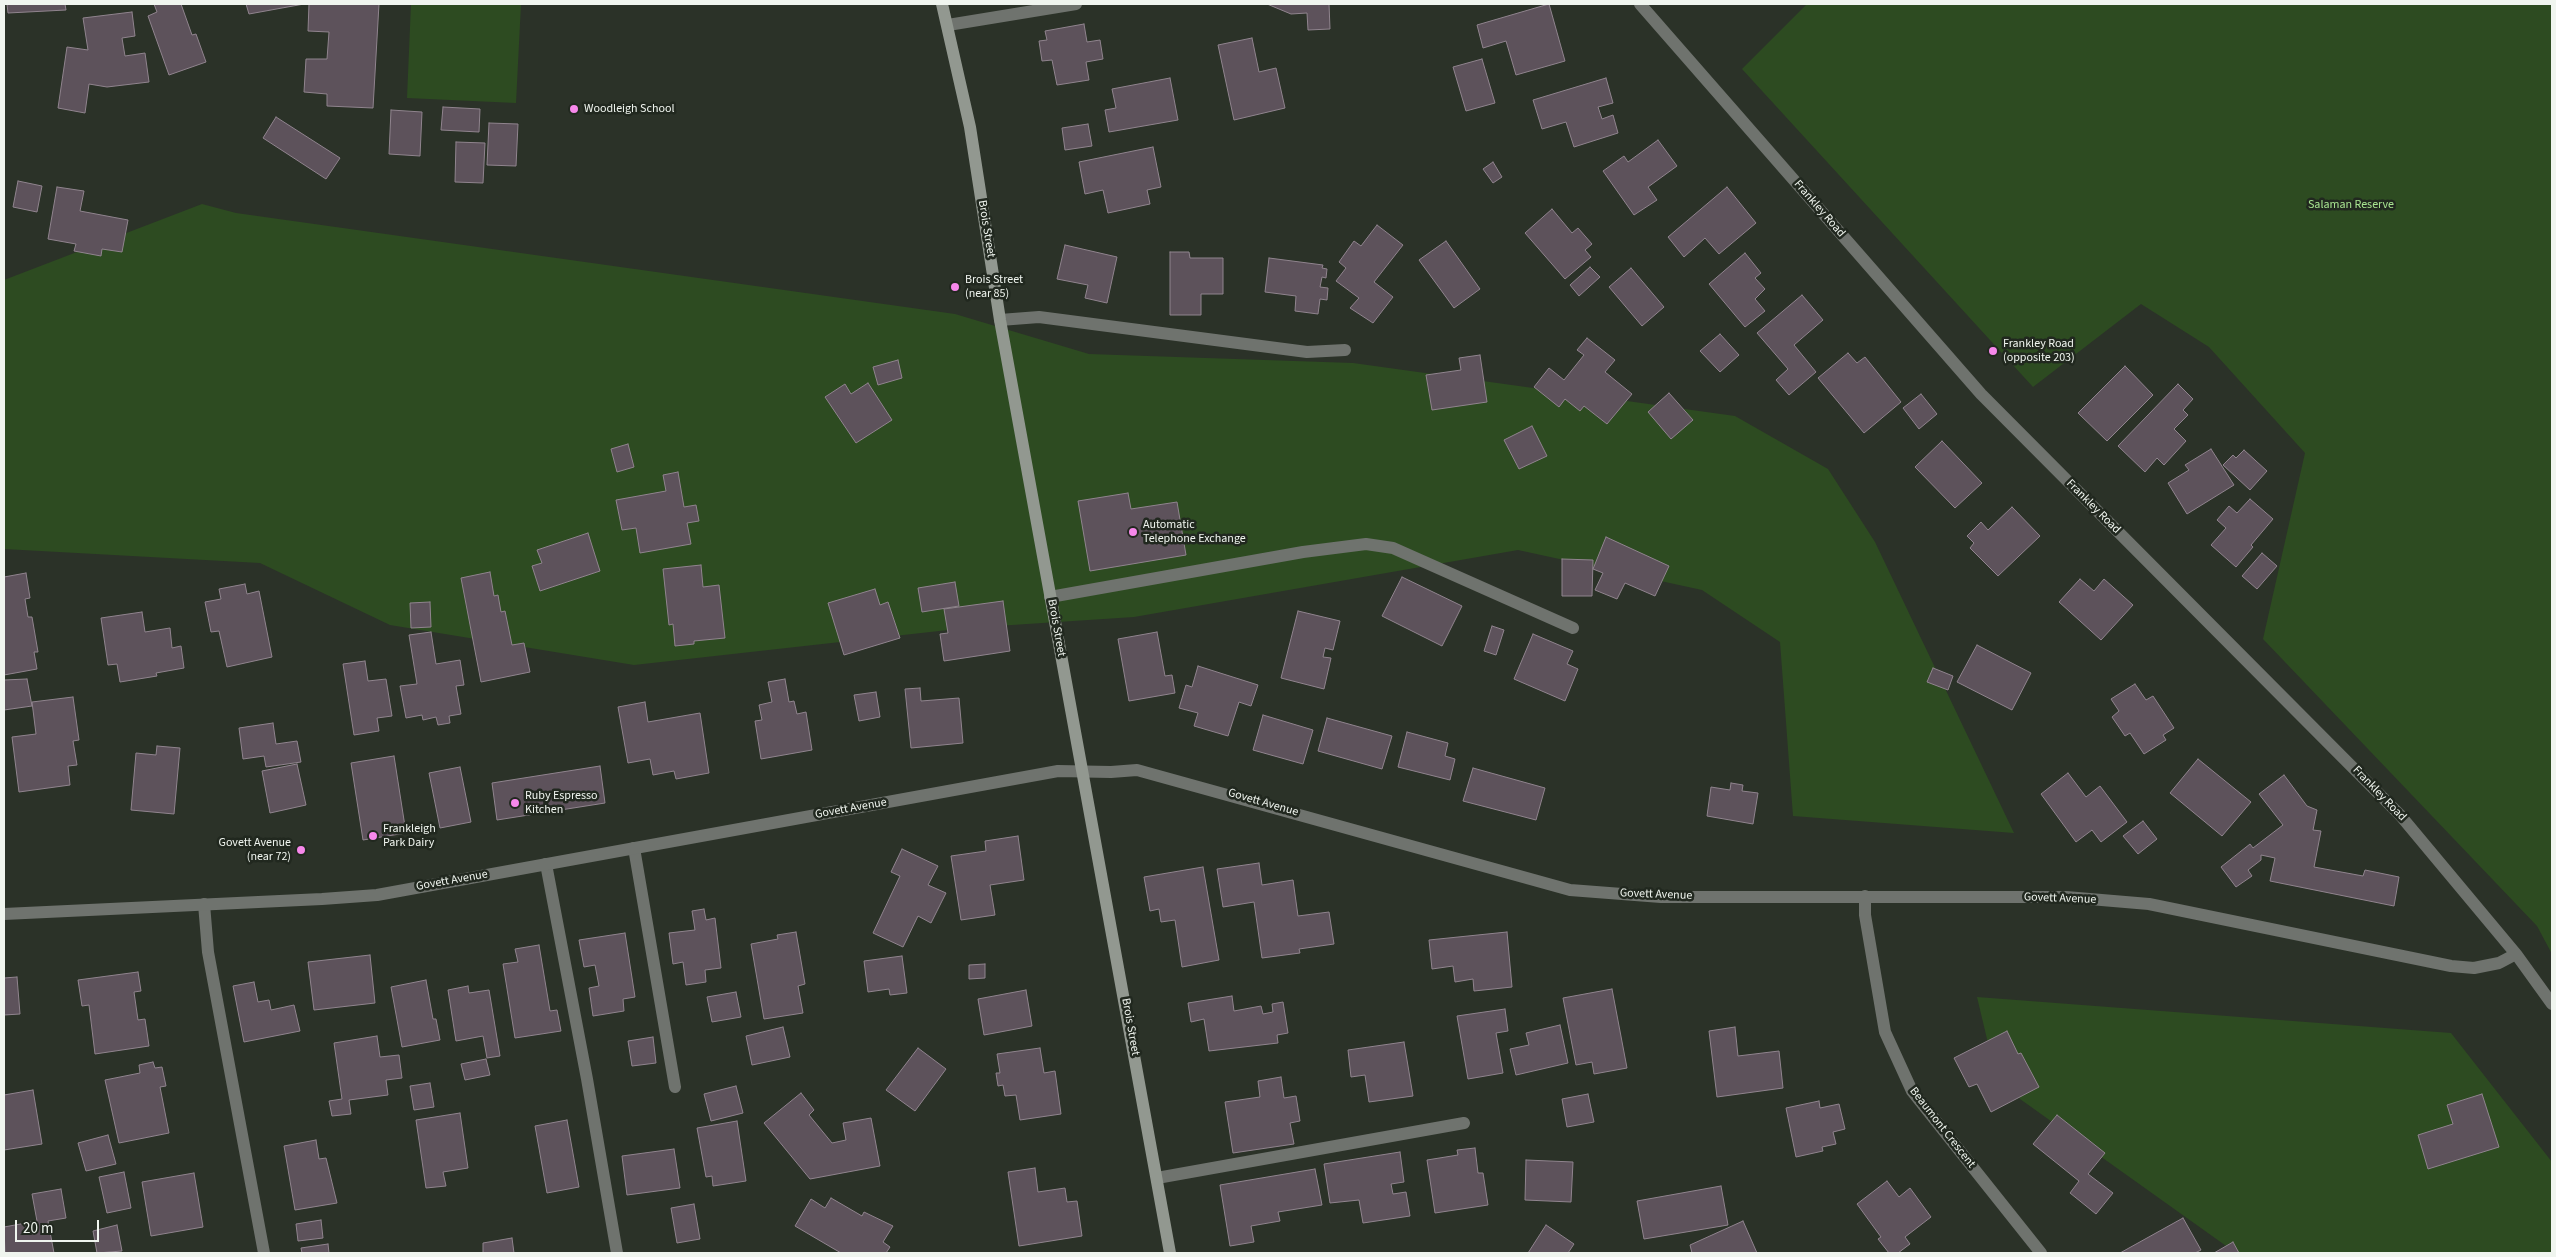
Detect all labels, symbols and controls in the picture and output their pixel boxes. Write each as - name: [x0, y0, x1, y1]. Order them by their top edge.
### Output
- place label: Woodleigh School: [584, 102, 675, 116]
- marker: Woodleigh School: [568, 103, 580, 115]
- street label: Frankley Road: [1790, 178, 1848, 240]
- park label: Salaman Reserve: [2308, 198, 2394, 212]
- street label: Brois Street: [974, 199, 998, 259]
- place label: Brois Street (near 85): [965, 273, 1023, 301]
- marker: Brois Street (near 85): [949, 281, 961, 293]
- place label: Frankley Road (opposite 203): [2003, 337, 2075, 365]
- marker: Frankley Road (opposite 203): [1987, 345, 1999, 357]
- street label: Frankley Road: [2063, 477, 2123, 537]
- place label: Automatic Telephone Exchange: [1143, 518, 1246, 546]
- marker: Automatic Telephone Exchange: [1127, 526, 1139, 538]
- street label: Brois Street: [1044, 598, 1068, 658]
- street label: Frankley Road: [2349, 763, 2409, 825]
- street label: Govett Avenue: [1226, 786, 1300, 820]
- place label: Ruby Espresso Kitchen: [525, 789, 598, 817]
- street label: Govett Avenue: [814, 796, 888, 822]
- marker: Ruby Espresso Kitchen: [509, 797, 521, 809]
- place label: Frankleigh Park Dairy: [383, 822, 436, 850]
- marker: Frankleigh Park Dairy: [367, 830, 379, 842]
- place label: Govett Avenue (near 72): [218, 836, 291, 864]
- marker: Govett Avenue (near 72): [295, 844, 307, 856]
- street label: Govett Avenue: [415, 868, 489, 894]
- street label: Govett Avenue: [1620, 887, 1692, 903]
- street label: Govett Avenue: [2024, 891, 2096, 907]
- street label: Brois Street: [1118, 997, 1142, 1057]
- street label: Beaumont Crescent: [1906, 1085, 1978, 1171]
- scale bar: [18, 1210, 101, 1242]
- text: 20 m: [23, 1218, 53, 1239]

